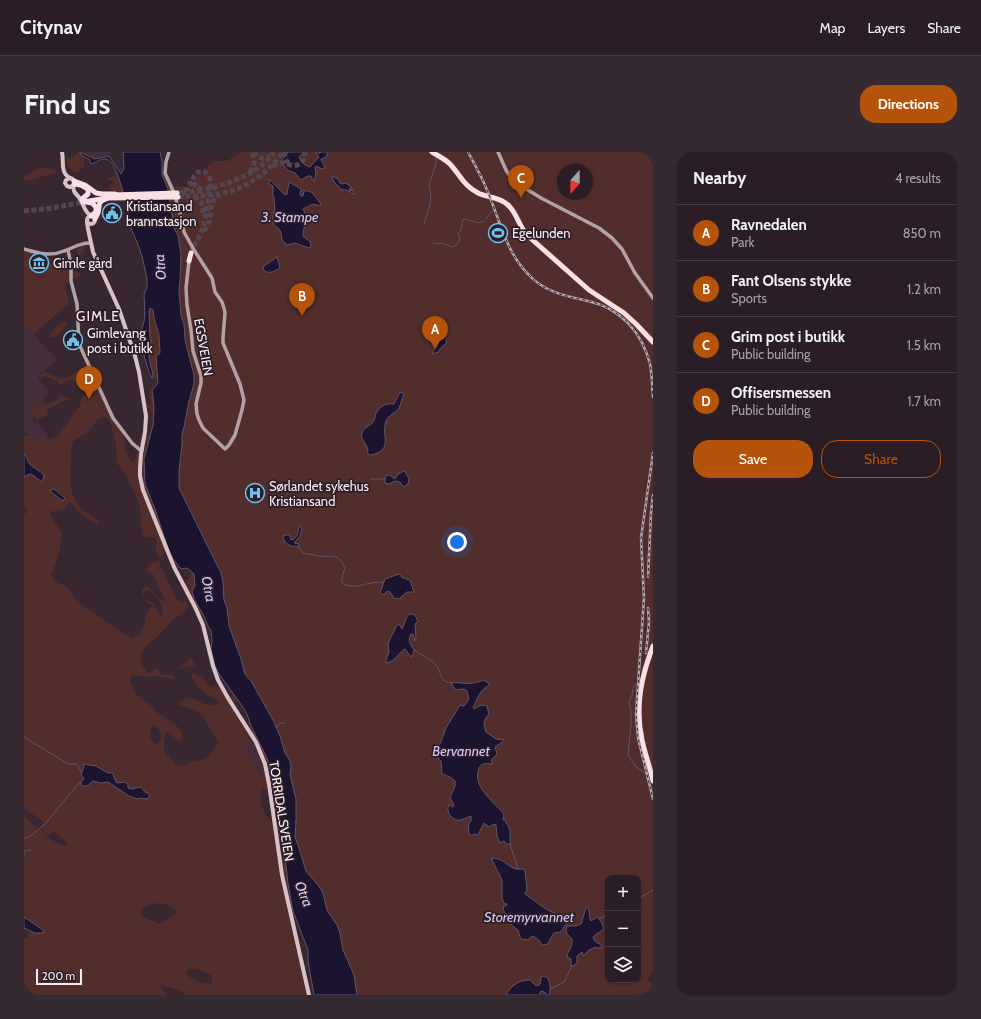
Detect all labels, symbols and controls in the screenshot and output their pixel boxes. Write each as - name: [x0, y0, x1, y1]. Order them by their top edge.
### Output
- text: Citynav: [20, 16, 82, 39]
- text: Map: [820, 19, 845, 37]
- text: Layers: [867, 19, 905, 37]
- text: Share: [927, 19, 961, 37]
- button: Directions: [860, 85, 957, 123]
- text: Find us: [24, 87, 110, 121]
- north arrow: [557, 164, 593, 200]
- pin: C: [508, 165, 534, 198]
- text: Nearby: [693, 168, 746, 188]
- text: 4 results: [895, 170, 941, 186]
- place label: Kristiansand brannstasjon: [126, 198, 197, 230]
- public building icon: Kristiansand brannstasjon: [101, 202, 123, 224]
- water label: 3. Stampe: [261, 208, 319, 226]
- text: Ravnedalen: [731, 216, 807, 234]
- sports icon: Egelunden: [487, 222, 509, 244]
- place label: Egelunden: [512, 225, 570, 241]
- text: A: [702, 225, 710, 241]
- text: 850 m: [903, 225, 941, 241]
- text: Park: [731, 234, 754, 250]
- museum icon: Gimle gård: [28, 252, 50, 274]
- water label: Otra: [150, 253, 170, 281]
- place label: Gimle gård: [53, 255, 112, 271]
- text: Fant Olsens stykke: [731, 272, 851, 290]
- text: B: [702, 281, 710, 297]
- text: 1.2 km: [907, 281, 941, 297]
- pin: B: [289, 283, 315, 316]
- text: Sports: [731, 290, 767, 306]
- district label: GIMLE: [76, 307, 120, 325]
- pin: A: [422, 316, 448, 349]
- street label: EGSVEIEN: [191, 317, 217, 377]
- place label: Gimlevang post i butikk: [87, 325, 153, 356]
- text: Grim post i butikk: [731, 328, 845, 346]
- public building icon: Gimlevang post i butikk: [62, 329, 84, 351]
- text: C: [702, 337, 710, 353]
- text: 1.5 km: [907, 337, 941, 353]
- text: Public building: [731, 346, 811, 362]
- pin: D: [76, 366, 102, 399]
- text: Offisersmessen: [731, 384, 831, 402]
- text: D: [701, 393, 711, 409]
- text: 1.7 km: [907, 393, 941, 409]
- text: Public building: [731, 402, 811, 418]
- button: Save: [693, 440, 813, 478]
- button: Share: [821, 440, 941, 478]
- place label: Sørlandet sykehus Kristiansand: [269, 478, 370, 509]
- hospital icon: Sørlandet sykehus Kristiansand: [244, 482, 266, 504]
- your location: [447, 532, 467, 552]
- water label: Otra: [198, 575, 220, 603]
- water label: Bervannet: [432, 742, 490, 760]
- street label: TORRIDALSVEIEN: [266, 759, 298, 863]
- map controls: [605, 875, 641, 983]
- button: +: [605, 875, 641, 911]
- water label: Otra: [291, 879, 317, 909]
- water label: Storemyrvannet: [484, 908, 575, 926]
- button: −: [605, 911, 641, 947]
- button: layers: [605, 947, 641, 983]
- scale bar: [36, 967, 82, 986]
- text: 200 m: [42, 969, 75, 983]

